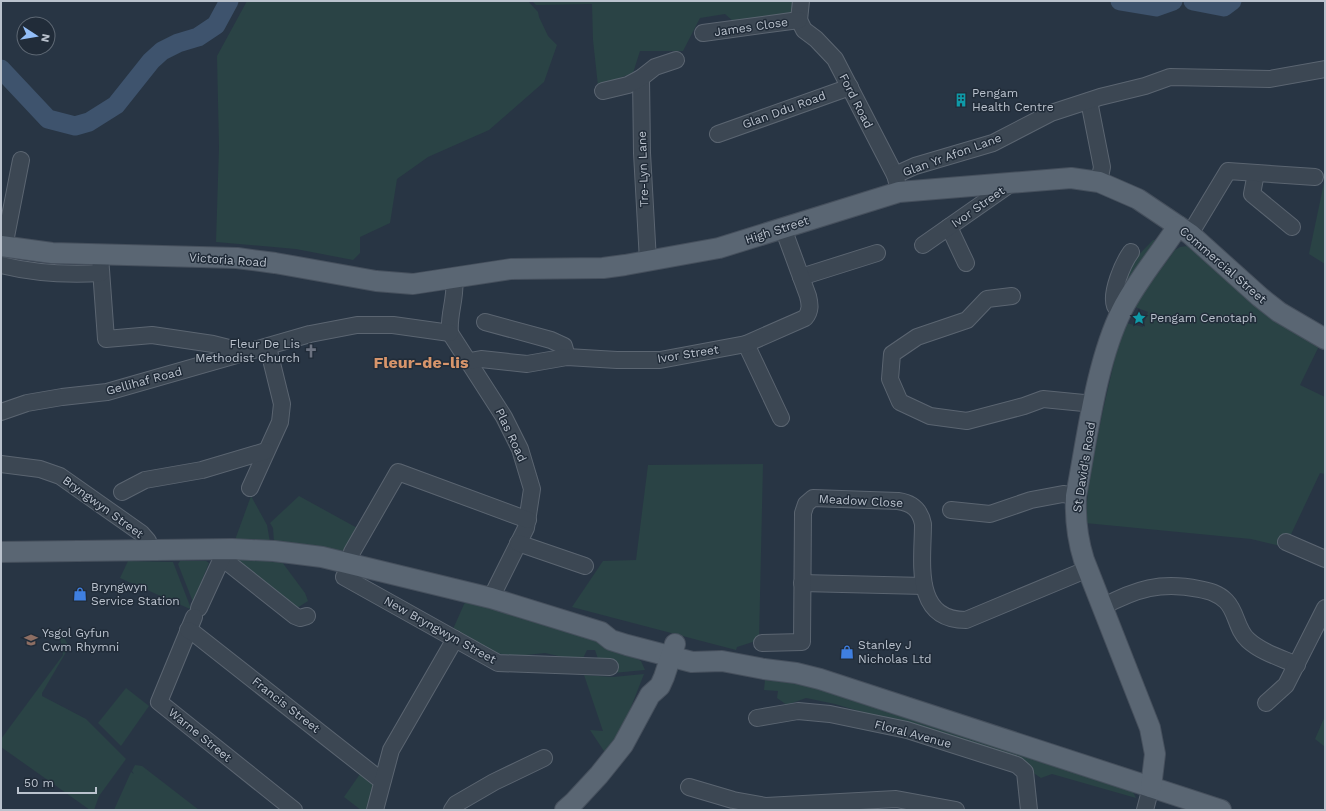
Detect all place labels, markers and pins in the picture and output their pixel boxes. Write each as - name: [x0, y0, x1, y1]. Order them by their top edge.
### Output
- place label: Pengam Health Centre: [972, 86, 1054, 114]
- building icon: Pengam Health Centre: [953, 92, 969, 108]
- place icon: Pengam Cenotaph: [1131, 310, 1147, 326]
- place label: Pengam Cenotaph: [1150, 311, 1257, 325]
- place label: Fleur De Lis Methodist Church: [195, 337, 300, 365]
- church icon: Fleur De Lis Methodist Church: [303, 343, 319, 359]
- place label: Bryngwyn Service Station: [91, 580, 180, 608]
- shop icon: Bryngwyn Service Station: [72, 586, 88, 602]
- place label: Ysgol Gyfun Cwm Rhymni: [42, 626, 119, 654]
- school or university icon: Ysgol Gyfun Cwm Rhymni: [23, 632, 39, 648]
- place label: Stanley J Nicholas Ltd: [858, 638, 931, 666]
- shop icon: Stanley J Nicholas Ltd: [839, 644, 855, 660]

